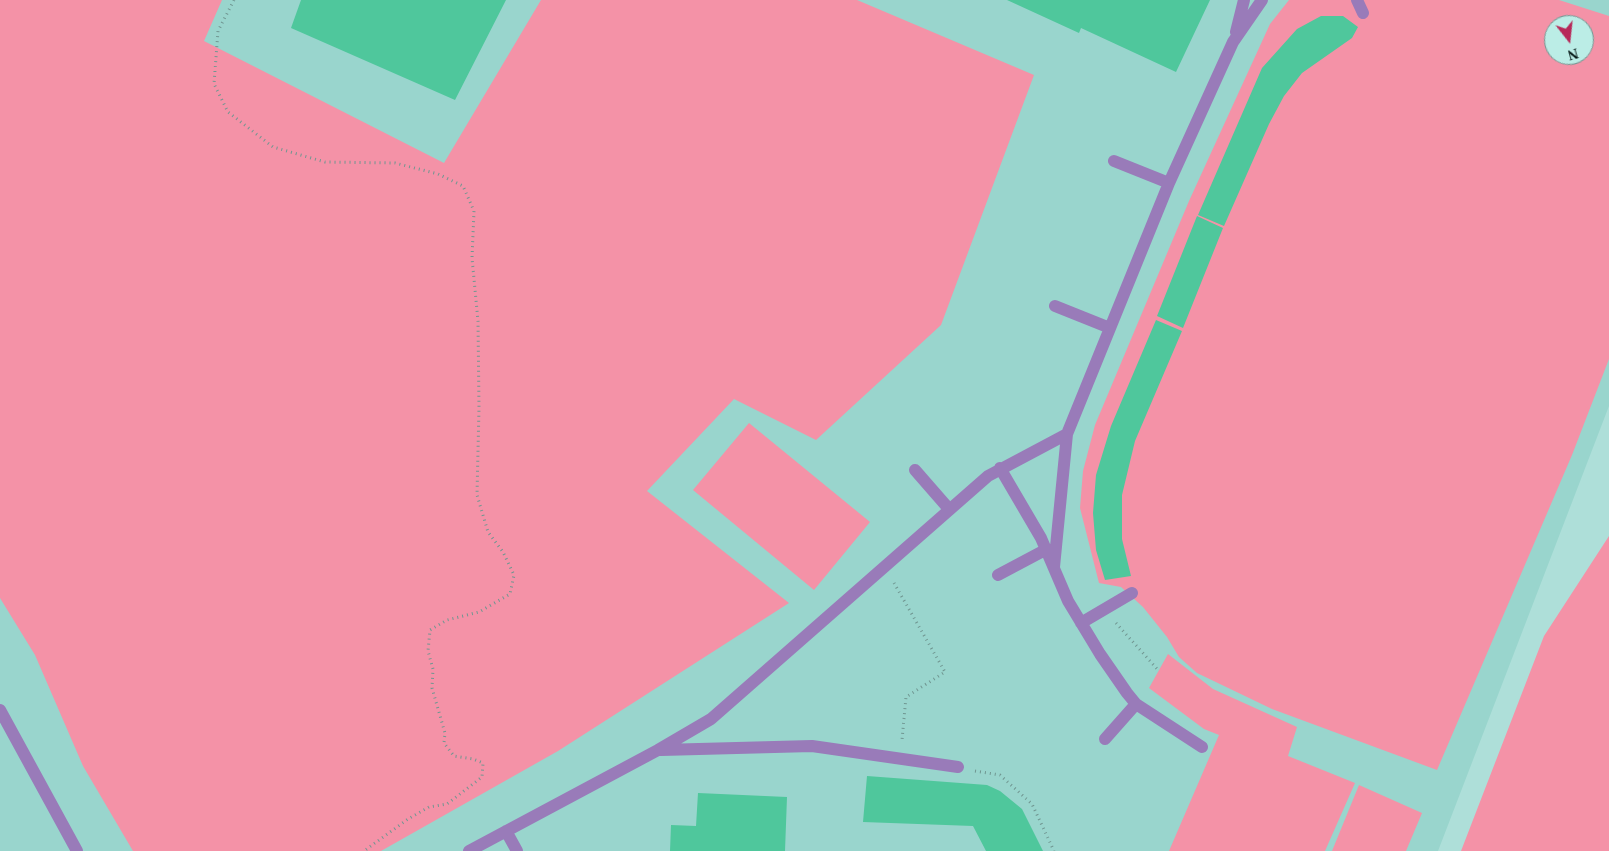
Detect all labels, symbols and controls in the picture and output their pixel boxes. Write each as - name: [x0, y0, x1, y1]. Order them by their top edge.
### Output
- north arrow: [1544, 15, 1594, 65]
- text: N: [1566, 45, 1580, 63]

